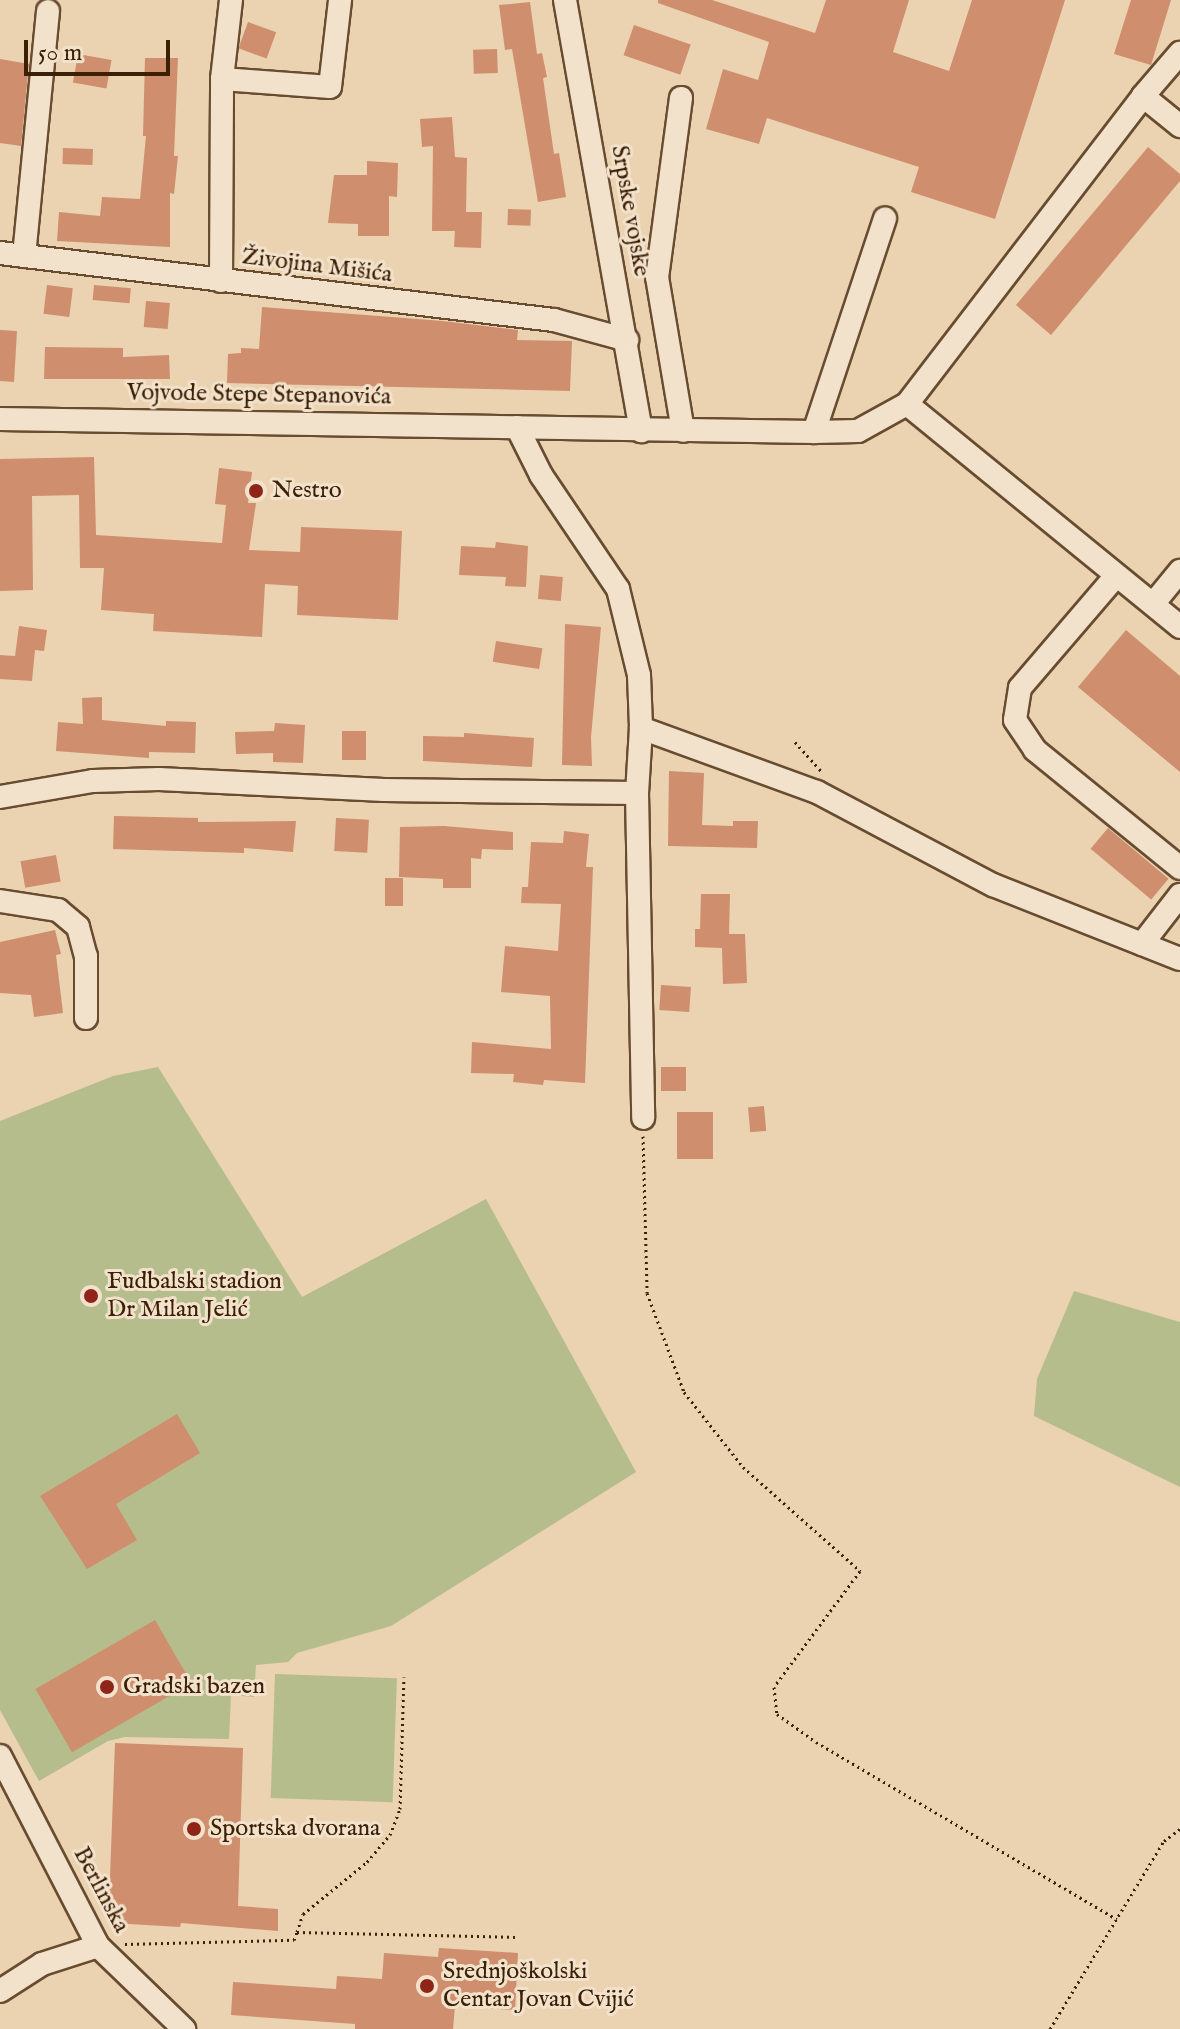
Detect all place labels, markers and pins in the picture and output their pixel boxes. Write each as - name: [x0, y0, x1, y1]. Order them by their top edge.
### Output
- place label: Nestro: [272, 477, 342, 505]
- marker: Nestro: [247, 482, 265, 500]
- place label: Fudbalski stadion Dr Milan Jelić: [107, 1268, 282, 1324]
- marker: Fudbalski stadion Dr Milan Jelić: [82, 1287, 100, 1305]
- place label: Gradski bazen: [123, 1673, 265, 1701]
- marker: Gradski bazen: [98, 1678, 116, 1696]
- place label: Sportska dvorana: [210, 1815, 380, 1843]
- marker: Sportska dvorana: [185, 1820, 203, 1838]
- place label: Srednjoškolski Centar Jovan Cvijić: [443, 1958, 634, 2014]
- marker: Srednjoškolski Centar Jovan Cvijić: [418, 1977, 436, 1995]

